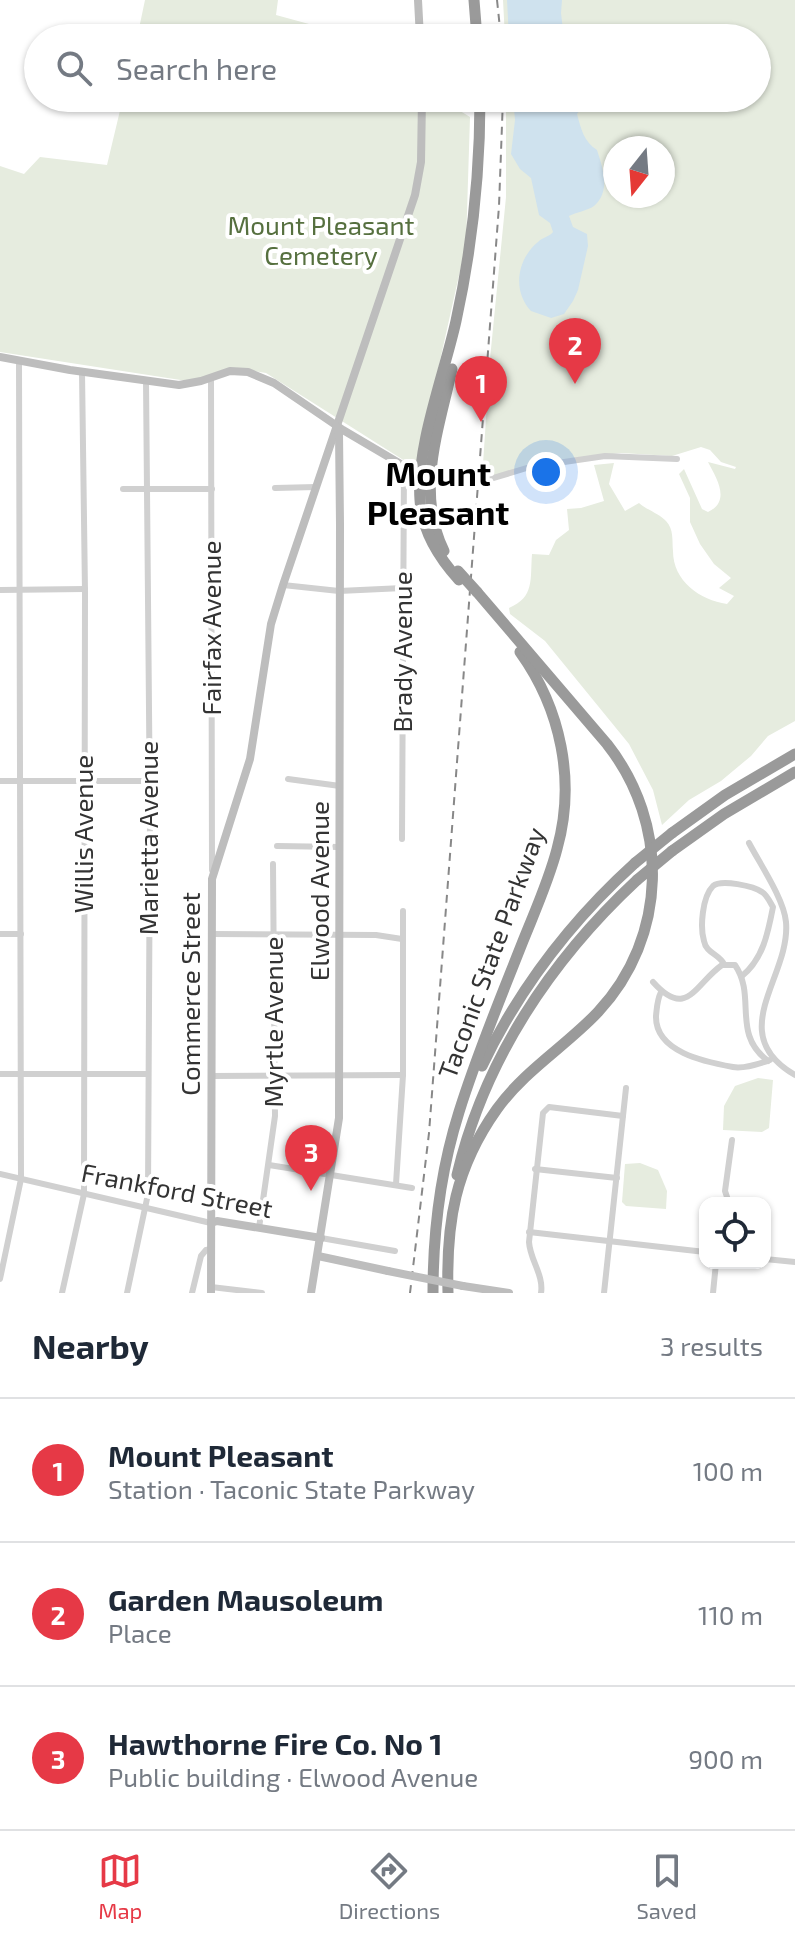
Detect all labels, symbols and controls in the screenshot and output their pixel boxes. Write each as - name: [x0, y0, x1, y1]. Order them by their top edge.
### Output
- search box: [24, 24, 771, 112]
- icon: search: [52, 46, 96, 90]
- text: Search here: [116, 50, 277, 86]
- north arrow: [603, 136, 675, 208]
- park label: Mount Pleasant Cemetery: [228, 209, 415, 270]
- pin: 2: [549, 318, 601, 384]
- pin: 1: [455, 356, 507, 422]
- district label: Mount Pleasant: [367, 452, 509, 532]
- your location: [526, 452, 566, 492]
- street label: Fairfax Avenue: [195, 541, 226, 715]
- street label: Brady Avenue: [386, 571, 417, 733]
- street label: Marietta Avenue: [132, 741, 163, 935]
- street label: Willis Avenue: [67, 755, 98, 913]
- street label: Elwood Avenue: [303, 801, 334, 981]
- street label: Taconic State Parkway: [431, 822, 551, 1082]
- street label: Commerce Street: [174, 892, 205, 1096]
- street label: Myrtle Avenue: [257, 937, 288, 1107]
- pin: 3: [285, 1125, 337, 1191]
- street label: Frankford Street: [79, 1156, 276, 1223]
- map controls: [699, 1197, 771, 1269]
- button: locate: [699, 1197, 771, 1269]
- text: Nearby: [32, 1325, 149, 1366]
- text: 3 results: [660, 1330, 763, 1361]
- text: Mount Pleasant: [108, 1437, 334, 1473]
- text: 1: [52, 1455, 64, 1486]
- text: 100 m: [693, 1455, 763, 1486]
- text: Station · Taconic State Parkway: [108, 1473, 475, 1504]
- text: Garden Mausoleum: [108, 1581, 384, 1617]
- text: 2: [50, 1599, 66, 1630]
- text: 110 m: [698, 1599, 763, 1630]
- text: Place: [108, 1617, 172, 1648]
- text: Hawthorne Fire Co. No 1: [108, 1725, 443, 1761]
- text: 3: [51, 1743, 65, 1774]
- text: 900 m: [688, 1743, 763, 1774]
- text: Public building · Elwood Avenue: [108, 1761, 478, 1792]
- tab: Map: [98, 1849, 142, 1923]
- tab: Directions: [339, 1849, 440, 1923]
- tab: Saved: [636, 1849, 697, 1923]

